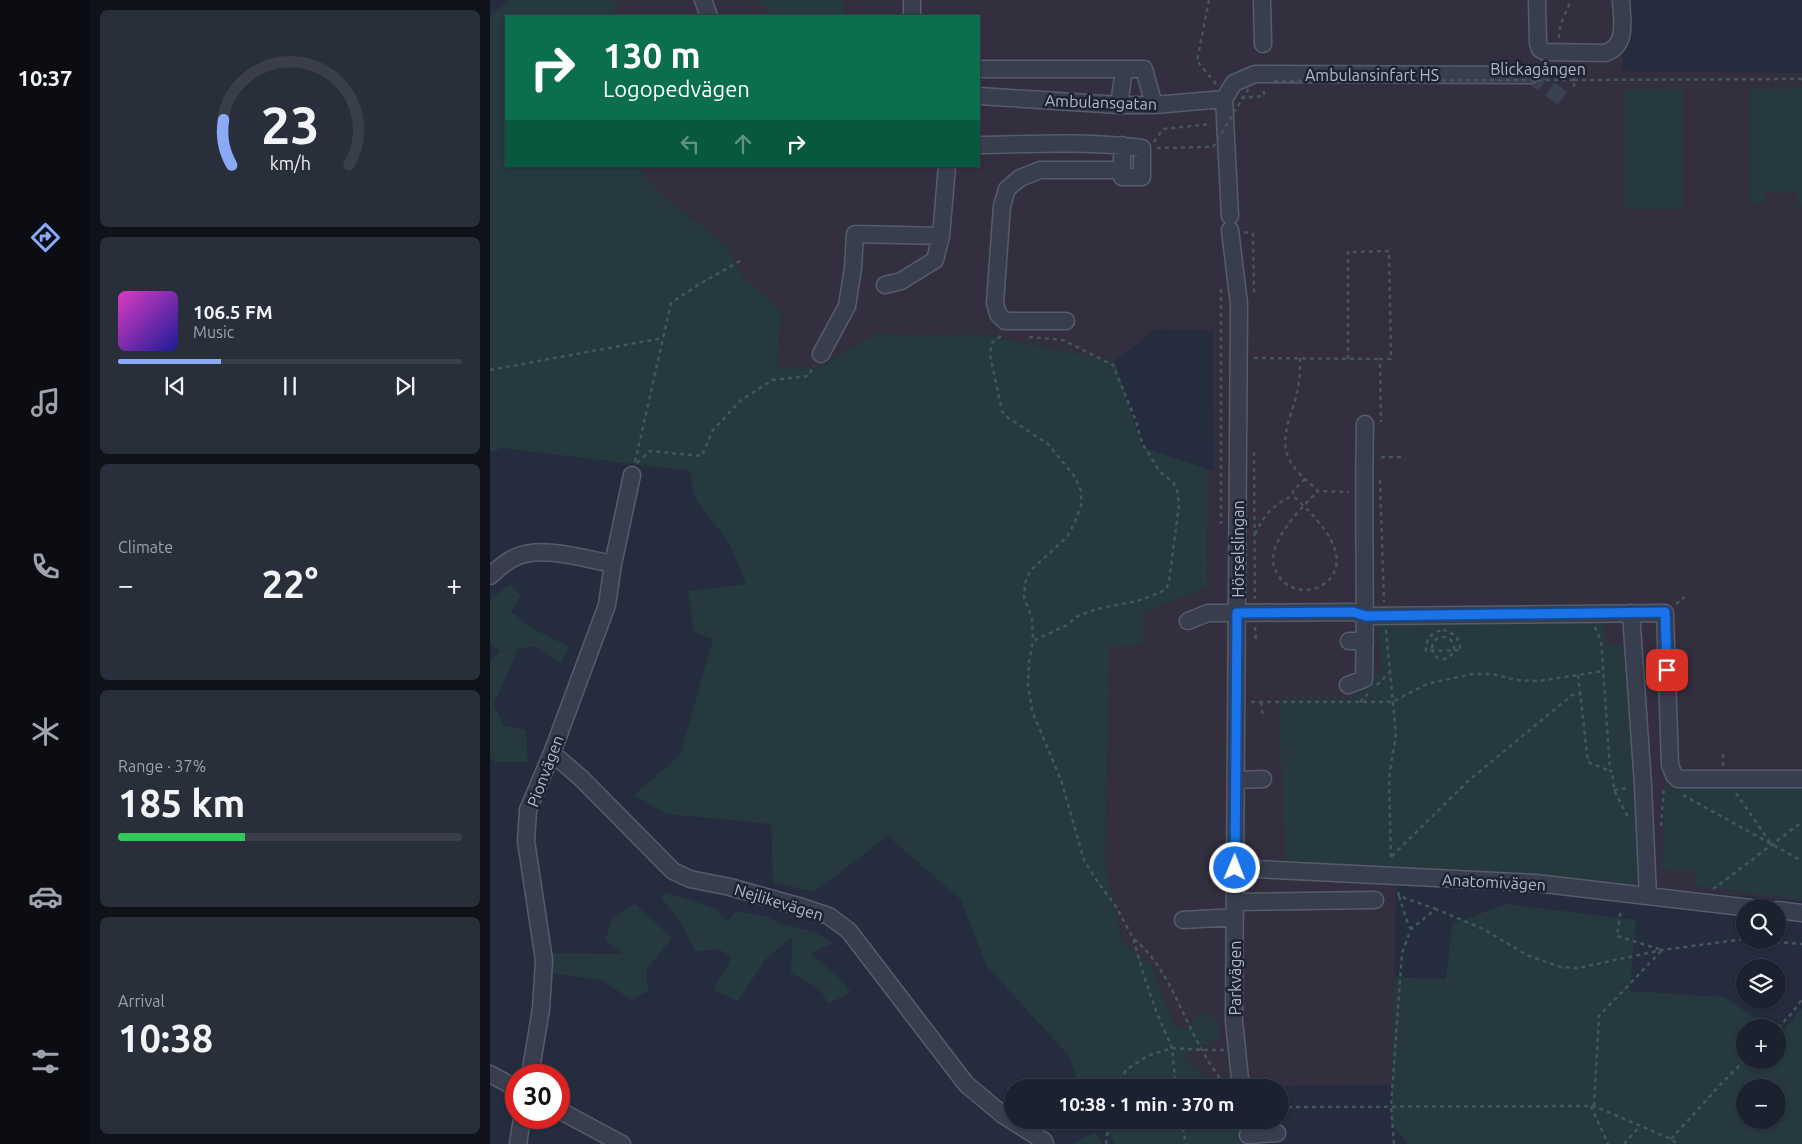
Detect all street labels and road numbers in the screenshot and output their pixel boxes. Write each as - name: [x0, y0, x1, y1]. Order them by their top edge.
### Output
- street label: Blickagången: [1490, 60, 1586, 78]
- street label: Ambulansinfart HS: [1305, 66, 1439, 84]
- street label: Ambulansgatan: [1045, 91, 1157, 113]
- street label: Hörselslingan: [1229, 500, 1247, 598]
- street label: Pionvägen: [523, 733, 567, 809]
- street label: Anatomivägen: [1441, 870, 1547, 894]
- street label: Nejlikevägen: [732, 880, 826, 924]
- street label: Parkvägen: [1226, 940, 1244, 1016]

